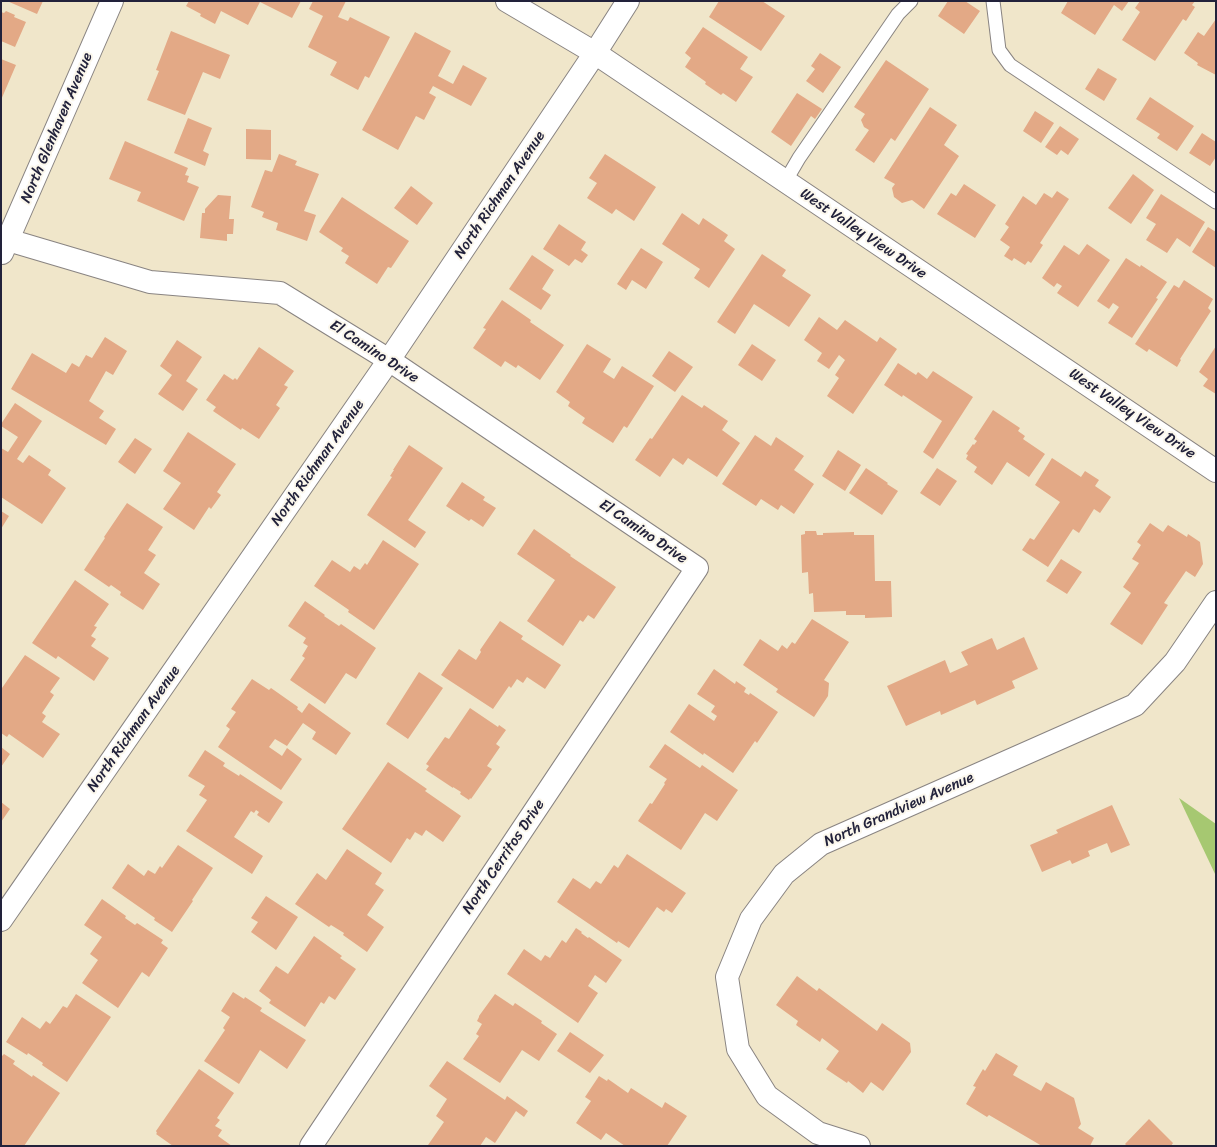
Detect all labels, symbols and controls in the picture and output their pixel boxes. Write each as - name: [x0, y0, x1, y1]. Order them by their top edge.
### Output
- street label: North Glenhaven Avenue: [17, 50, 97, 206]
- street label: North Richman Avenue: [451, 128, 549, 262]
- street label: West Valley View Drive: [796, 185, 930, 283]
- street label: El Camino Drive: [326, 317, 422, 387]
- street label: West Valley View Drive: [1065, 365, 1199, 463]
- street label: North Richman Avenue: [268, 396, 368, 530]
- street label: El Camino Drive: [596, 496, 690, 568]
- street label: North Richman Avenue: [84, 662, 184, 796]
- street label: North Grandview Avenue: [821, 769, 977, 851]
- street label: North Cerritos Drive: [459, 796, 549, 918]

